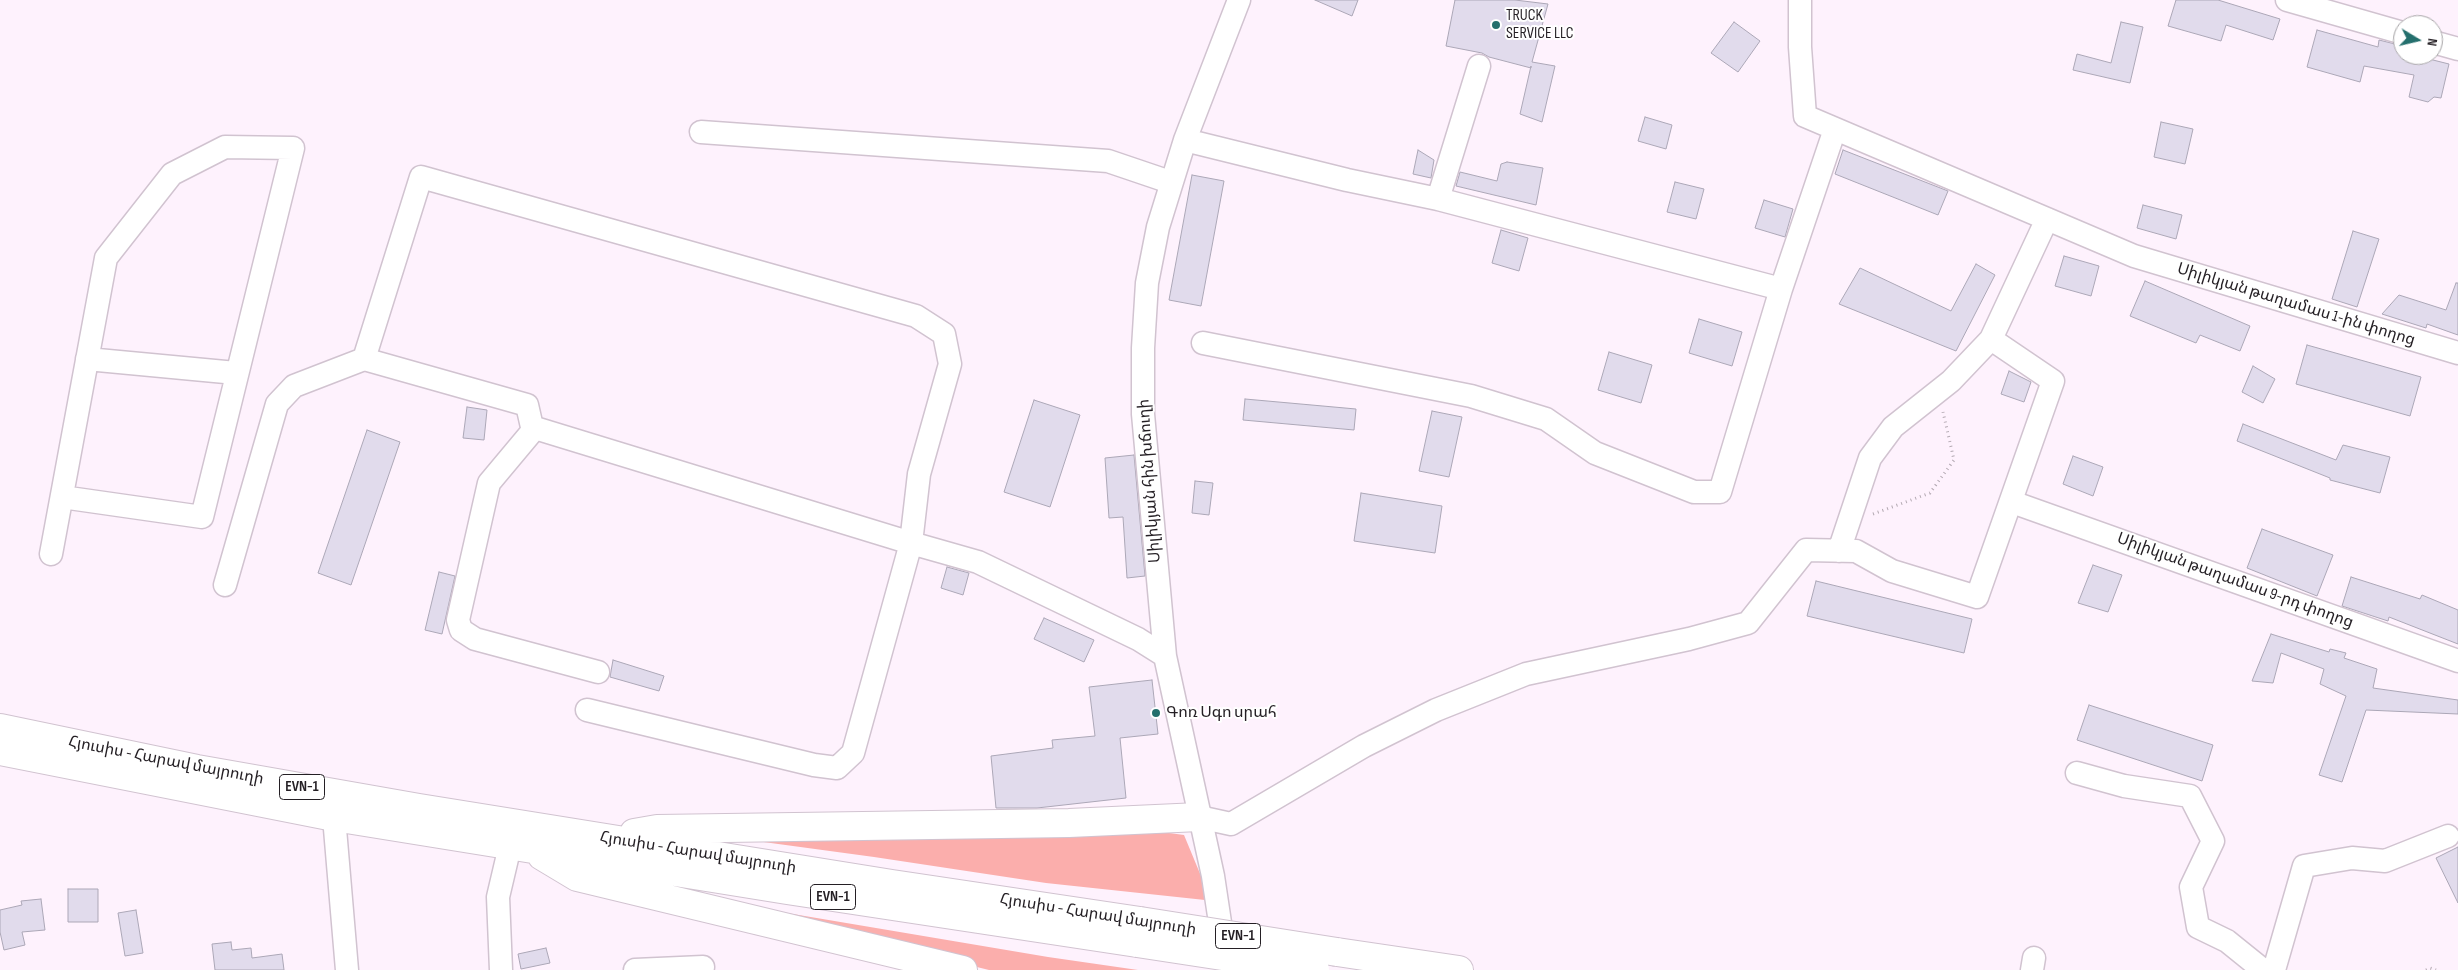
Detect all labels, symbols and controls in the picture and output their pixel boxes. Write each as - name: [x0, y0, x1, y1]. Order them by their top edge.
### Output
- place label: TRUCK SERVICE LLC: [1506, 6, 1573, 44]
- north arrow: [2393, 15, 2443, 65]
- marker: TRUCK SERVICE LLC: [1490, 19, 1502, 31]
- text: N: [2423, 37, 2441, 47]
- street label: Սիլիկյան թաղամաս 1-ին փողոց: [2175, 260, 2417, 350]
- street label: Սիլիկյան հին խճուղի: [1135, 398, 1165, 564]
- street label: Սիլիկյան թաղամաս 9-րդ փողոց: [2114, 529, 2356, 633]
- place label: Գոռ Սգո սրահ: [1166, 703, 1277, 723]
- marker: Գոռ Սգո սրահ: [1150, 707, 1162, 719]
- street label: Հյուսիս - Հարավ մայրուղի: [67, 733, 265, 789]
- road number: EVN-1: [280, 774, 324, 800]
- street label: Հյուսիս - Հարավ մայրուղի: [598, 828, 798, 878]
- road number: EVN-1: [810, 884, 856, 910]
- street label: Հյուսիս - Հարավ մայրուղի: [998, 890, 1198, 940]
- road number: EVN-1: [1216, 924, 1260, 948]

